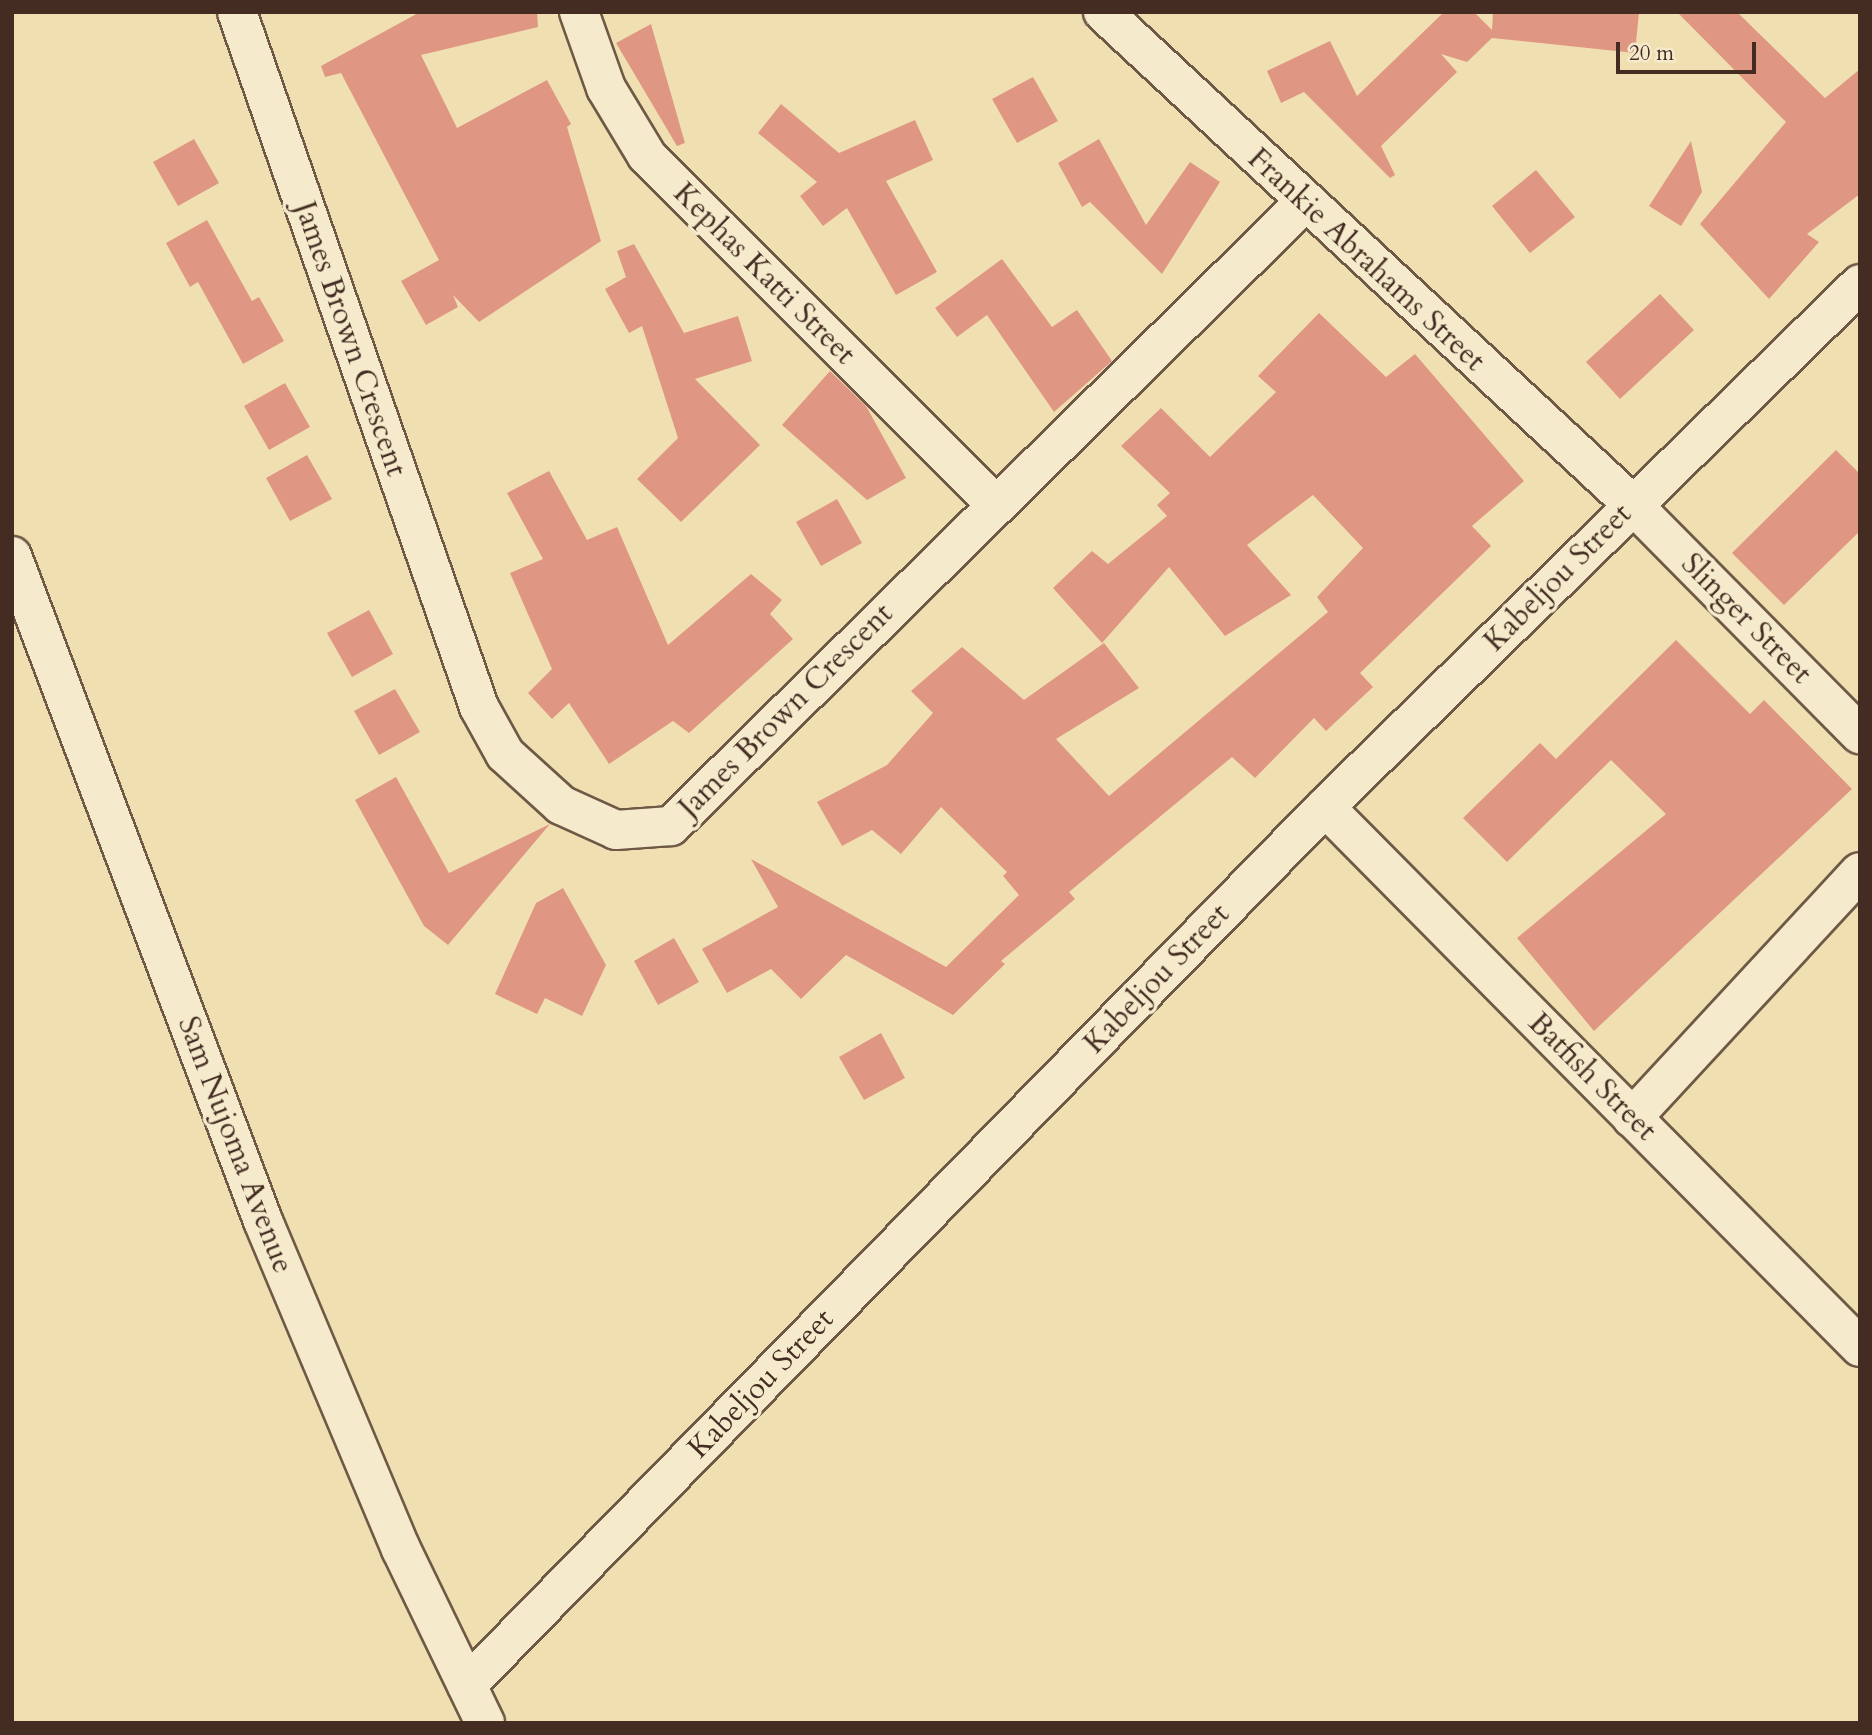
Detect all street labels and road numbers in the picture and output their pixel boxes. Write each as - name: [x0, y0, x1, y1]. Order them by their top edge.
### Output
- street label: Frankie Abrahams Street: [1240, 141, 1492, 379]
- street label: Kephas Katti Street: [666, 176, 862, 372]
- street label: James Brown Crescent: [286, 197, 414, 481]
- street label: Kabeljou Street: [1477, 497, 1639, 659]
- street label: Slinger Street: [1673, 546, 1819, 692]
- street label: James Brown Crescent: [671, 596, 901, 826]
- street label: Kabeljou Street: [1077, 897, 1237, 1061]
- street label: Batfish Street: [1520, 1005, 1664, 1149]
- street label: Sam Nujoma Avenue: [169, 1012, 301, 1278]
- street label: Kabeljou Street: [681, 1302, 841, 1466]

